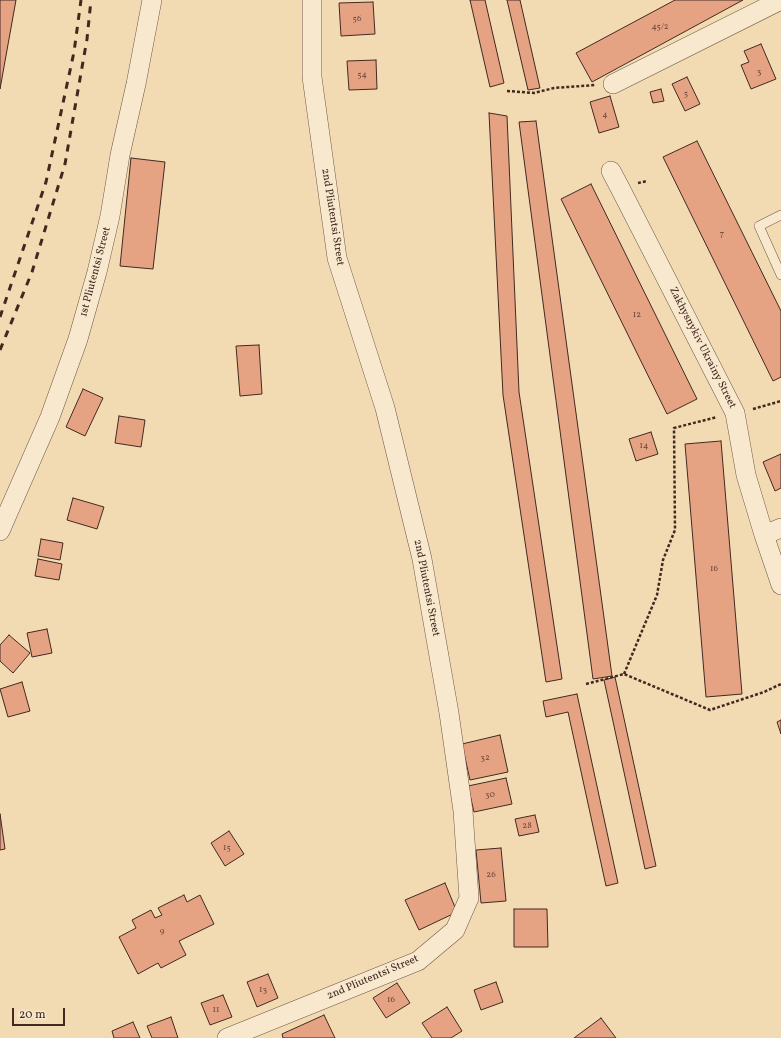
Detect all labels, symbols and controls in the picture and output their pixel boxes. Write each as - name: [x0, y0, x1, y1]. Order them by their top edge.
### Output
- house number: 56: [353, 14, 361, 24]
- house number: 45/2: [651, 22, 669, 32]
- house number: 3: [757, 67, 761, 77]
- house number: 54: [357, 70, 367, 80]
- house number: 5: [684, 89, 688, 99]
- house number: 4: [602, 110, 608, 120]
- street label: 2nd Pliutentsi Street: [318, 167, 346, 267]
- street label: 1st Pliutentsi Street: [78, 226, 114, 318]
- house number: 7: [720, 229, 724, 239]
- street label: Zakhysnykiv Ukrainy Street: [666, 285, 738, 411]
- house number: 12: [633, 310, 641, 320]
- house number: 14: [640, 441, 648, 451]
- street label: 2nd Pliutentsi Street: [410, 538, 442, 638]
- house number: 16: [710, 564, 718, 574]
- house number: 32: [480, 753, 490, 763]
- house number: 30: [485, 790, 495, 800]
- house number: 28: [522, 821, 532, 831]
- house number: 15: [223, 843, 231, 853]
- house number: 26: [486, 870, 496, 880]
- house number: 9: [160, 927, 164, 937]
- street label: 2nd Pliutentsi Street: [325, 953, 421, 1003]
- house number: 13: [259, 985, 267, 995]
- house number: 16: [387, 995, 395, 1005]
- scale bar: [14, 1000, 67, 1026]
- house number: 11: [213, 1005, 219, 1015]
- text: 20 m: [19, 1007, 46, 1023]

